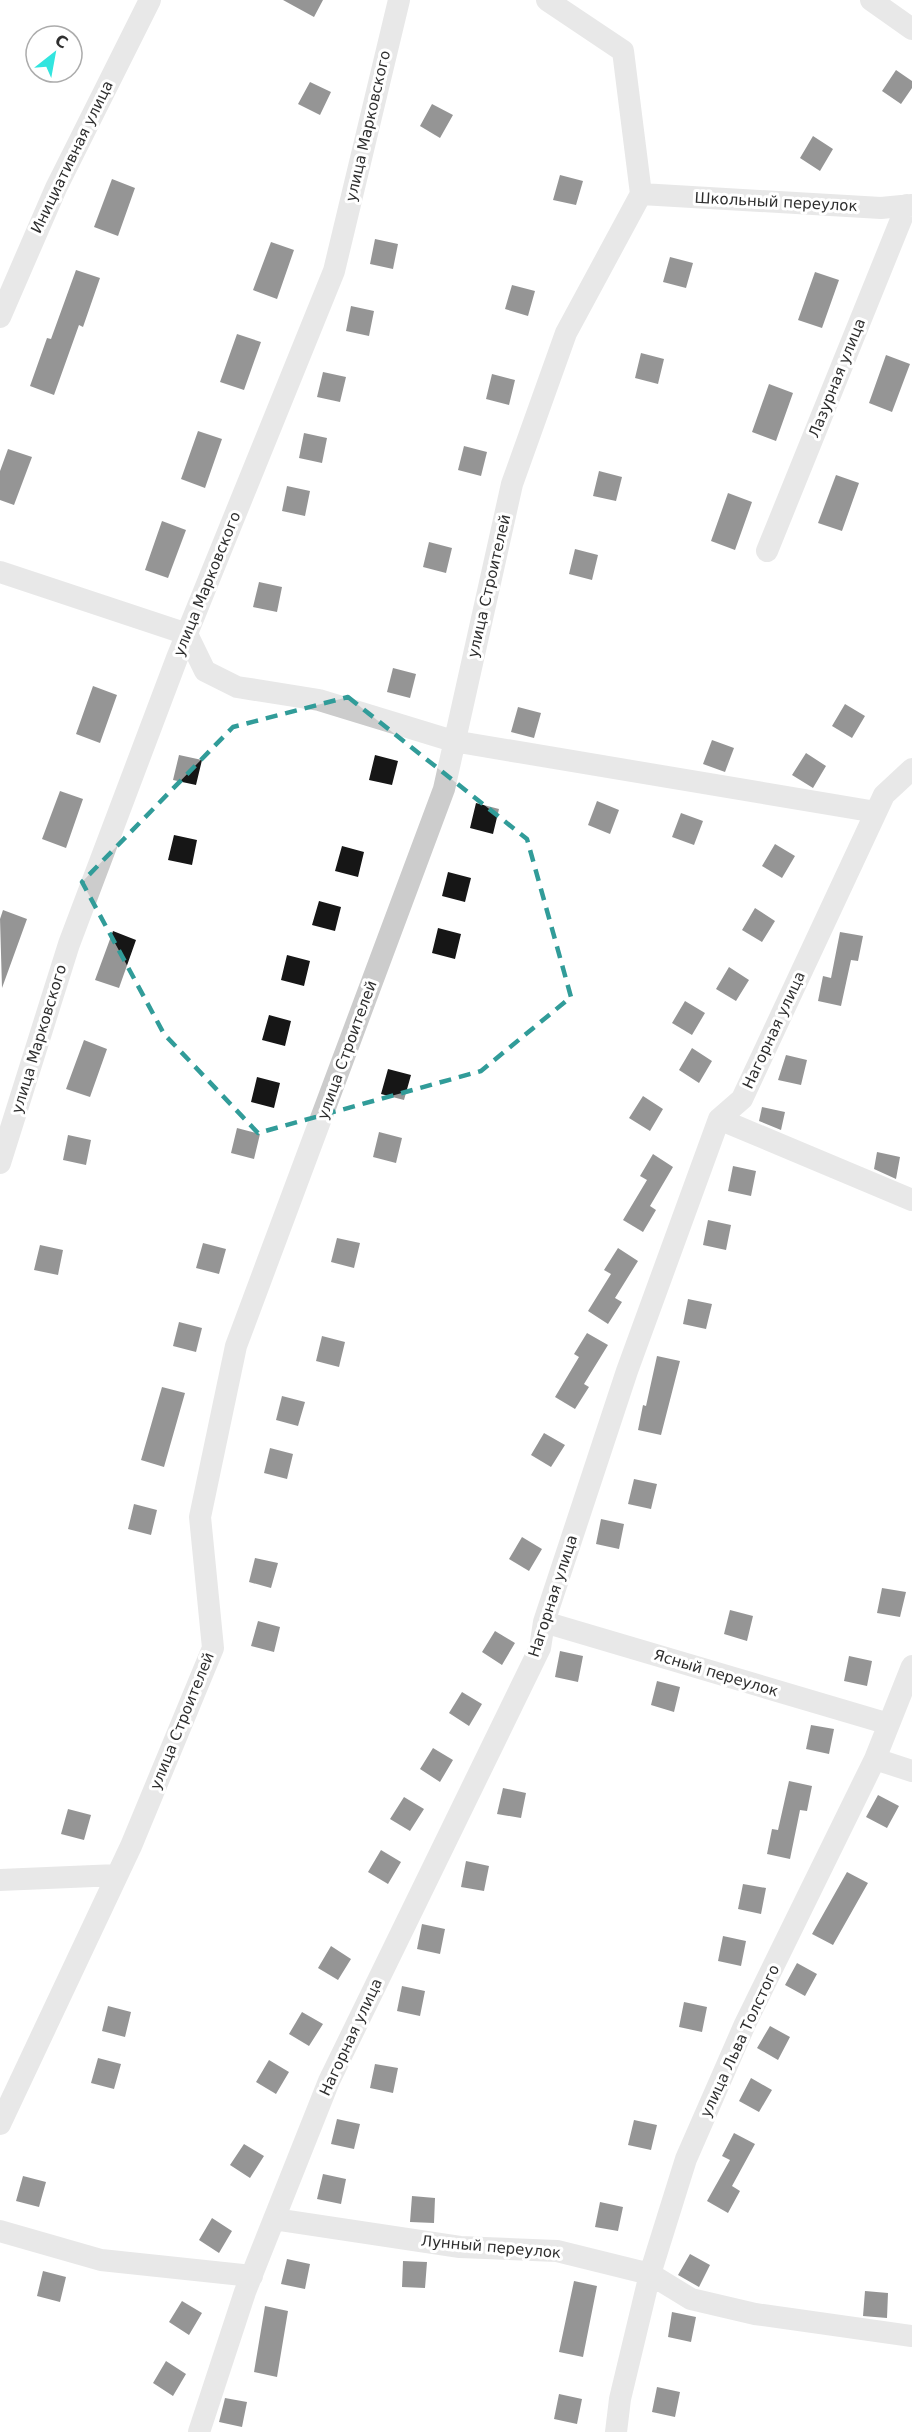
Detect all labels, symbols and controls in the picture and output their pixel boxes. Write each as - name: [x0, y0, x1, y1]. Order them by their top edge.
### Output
- north arrow: [24, 24, 84, 84]
- text: С: [52, 30, 71, 53]
- street label: улица Марковского: [342, 49, 394, 203]
- street label: Инициативная улица: [27, 78, 117, 236]
- street label: Школьный переулок: [694, 189, 858, 215]
- street label: Лазурная улица: [805, 316, 869, 440]
- street label: улица Марковского: [170, 509, 244, 659]
- street label: улица Строителей: [464, 513, 514, 659]
- street label: улица Марковского: [8, 962, 70, 1116]
- street label: Нагорная улица: [739, 968, 809, 1092]
- street label: улица Строителей: [313, 978, 381, 1122]
- street label: Нагорная улица: [525, 1533, 581, 1659]
- street label: Ясный переулок: [652, 1645, 780, 1701]
- street label: улица Строителей: [146, 1650, 218, 1792]
- street label: улица Льва Толстого: [697, 1962, 783, 2120]
- street label: Нагорная улица: [316, 1975, 386, 2099]
- street label: Лунный переулок: [420, 2232, 562, 2262]

